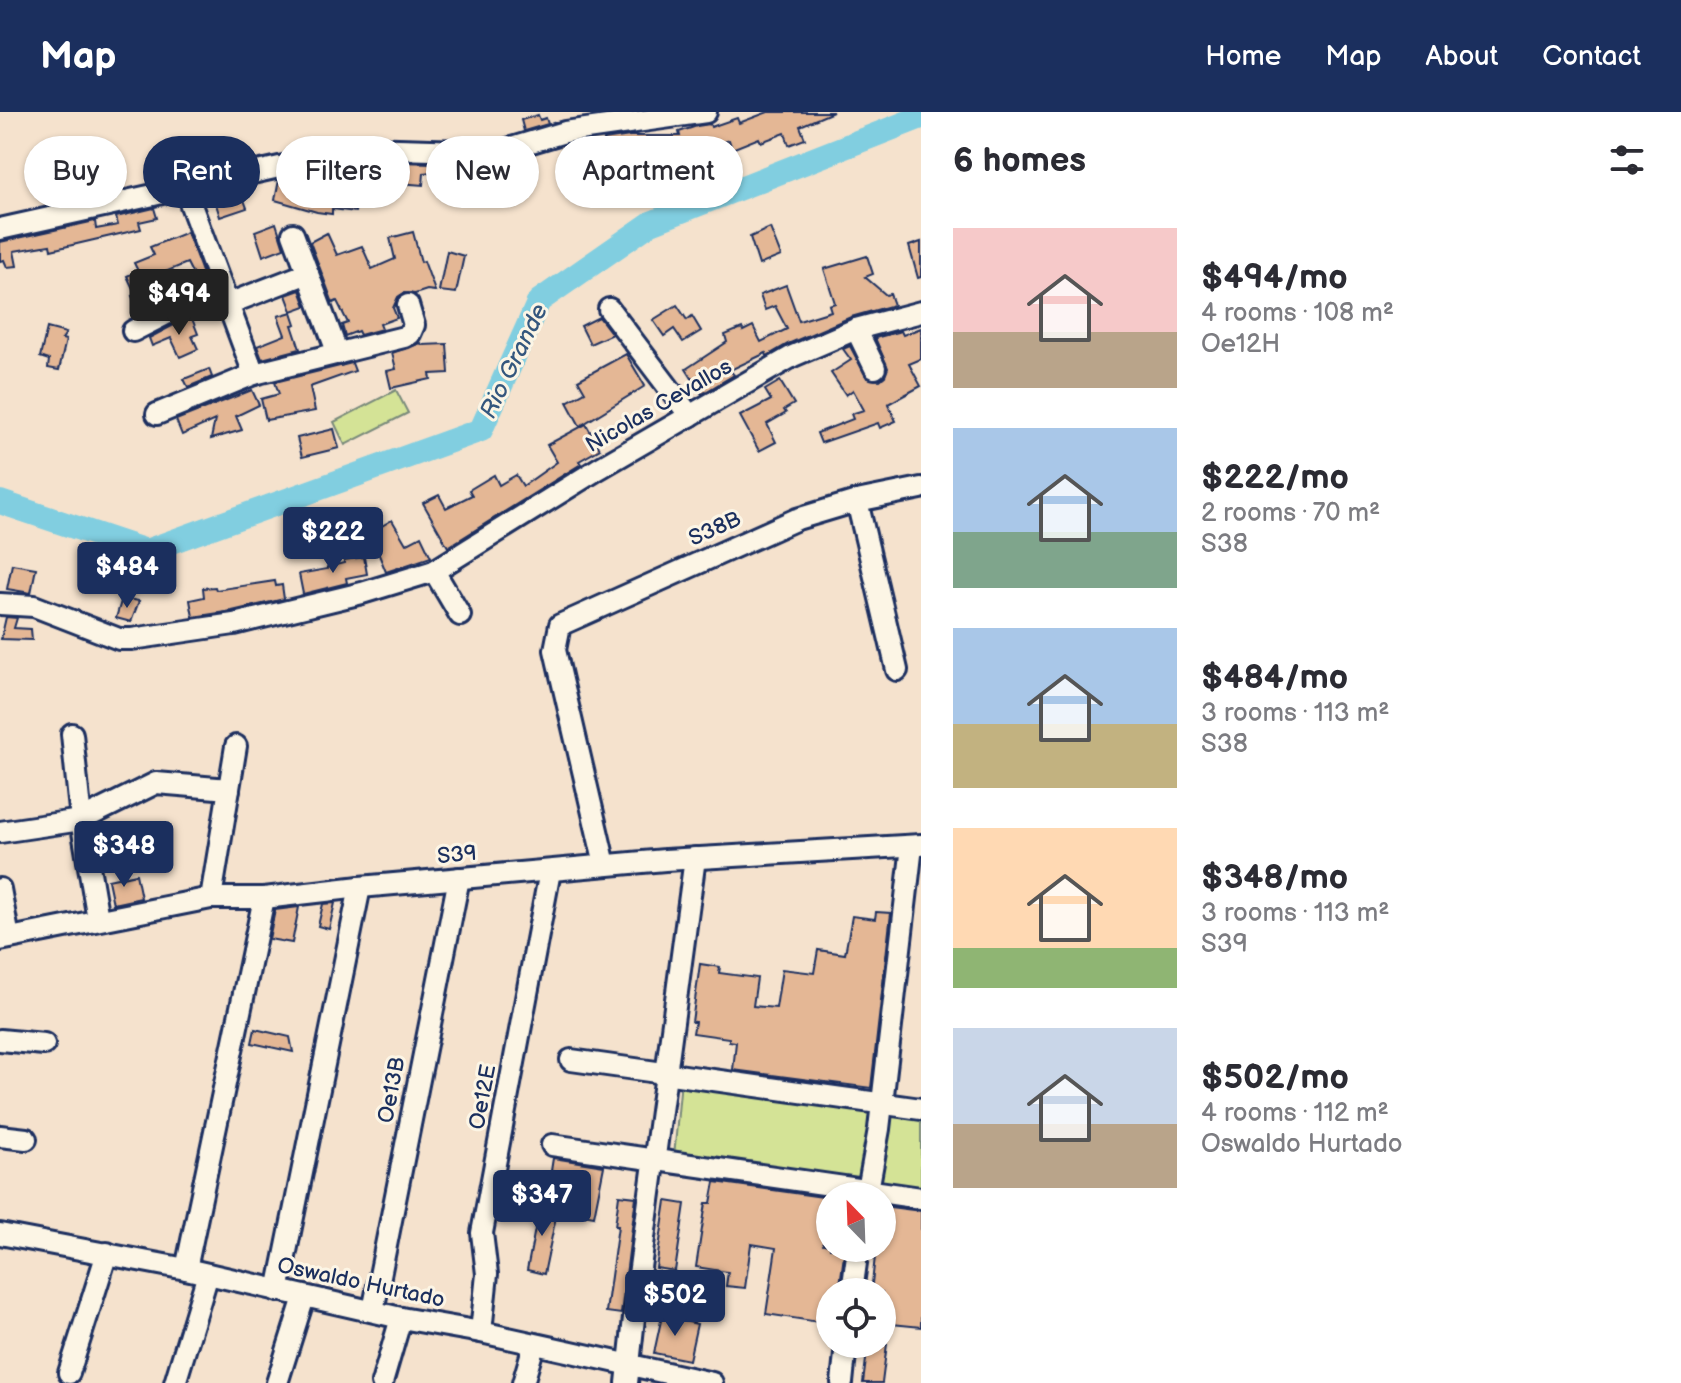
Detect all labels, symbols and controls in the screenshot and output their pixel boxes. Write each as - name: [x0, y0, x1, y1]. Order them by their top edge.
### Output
- text: Map: [40, 34, 116, 79]
- text: Home: [1205, 40, 1281, 73]
- text: Map: [1325, 40, 1382, 73]
- text: About: [1426, 40, 1498, 73]
- text: Contact: [1542, 40, 1641, 73]
- chip: Buy: [24, 136, 127, 208]
- chip: Rent: [143, 136, 260, 208]
- chip: Filters: [276, 136, 410, 208]
- chip: New: [426, 136, 539, 208]
- chip: Apartment: [555, 136, 743, 208]
- icon: filters: [1605, 138, 1649, 182]
- text: 6 homes: [953, 140, 1086, 181]
- text: $494/mo: [1201, 257, 1348, 298]
- icon: home: [1017, 260, 1113, 356]
- pin: $494: [132, 269, 226, 337]
- text: $494: [148, 279, 211, 310]
- text: 4 rooms · 108 m²: [1201, 298, 1394, 329]
- water label: Rio Grande: [474, 299, 554, 423]
- text: Oe12H: [1201, 329, 1280, 360]
- street label: Nicolas Cevallos: [581, 353, 737, 459]
- text: $222/mo: [1201, 457, 1349, 498]
- icon: home: [1017, 460, 1113, 556]
- text: 2 rooms · 70 m²: [1201, 498, 1380, 529]
- street label: S38B: [685, 506, 745, 552]
- pin: $222: [286, 507, 380, 575]
- text: $222: [301, 517, 365, 548]
- text: S38: [1201, 529, 1248, 560]
- pin: $484: [80, 542, 174, 610]
- text: $484: [95, 552, 159, 583]
- text: $484/mo: [1201, 657, 1348, 698]
- icon: home: [1017, 660, 1113, 756]
- text: 3 rooms · 113 m²: [1201, 698, 1390, 729]
- text: S38: [1201, 729, 1248, 760]
- pin: $348: [77, 821, 171, 889]
- text: $348: [92, 831, 156, 862]
- street label: S39: [436, 840, 478, 870]
- text: $348/mo: [1201, 857, 1348, 898]
- icon: home: [1017, 860, 1113, 956]
- text: 3 rooms · 113 m²: [1201, 898, 1390, 929]
- text: S39: [1201, 929, 1248, 960]
- street label: Oe13B: [372, 1055, 412, 1125]
- text: $502/mo: [1201, 1057, 1349, 1098]
- icon: home: [1017, 1060, 1113, 1156]
- street label: Oe12E: [463, 1062, 503, 1132]
- text: 4 rooms · 112 m²: [1201, 1098, 1389, 1129]
- text: Oswaldo Hurtado: [1201, 1129, 1403, 1160]
- pin: $347: [495, 1170, 589, 1238]
- text: $347: [511, 1180, 573, 1211]
- north arrow: [816, 1182, 896, 1262]
- map controls: [816, 1182, 896, 1358]
- street label: Oswaldo Hurtado: [275, 1252, 447, 1314]
- pin: $502: [628, 1270, 722, 1338]
- button: locate: [816, 1278, 896, 1358]
- text: $502: [643, 1280, 707, 1311]

